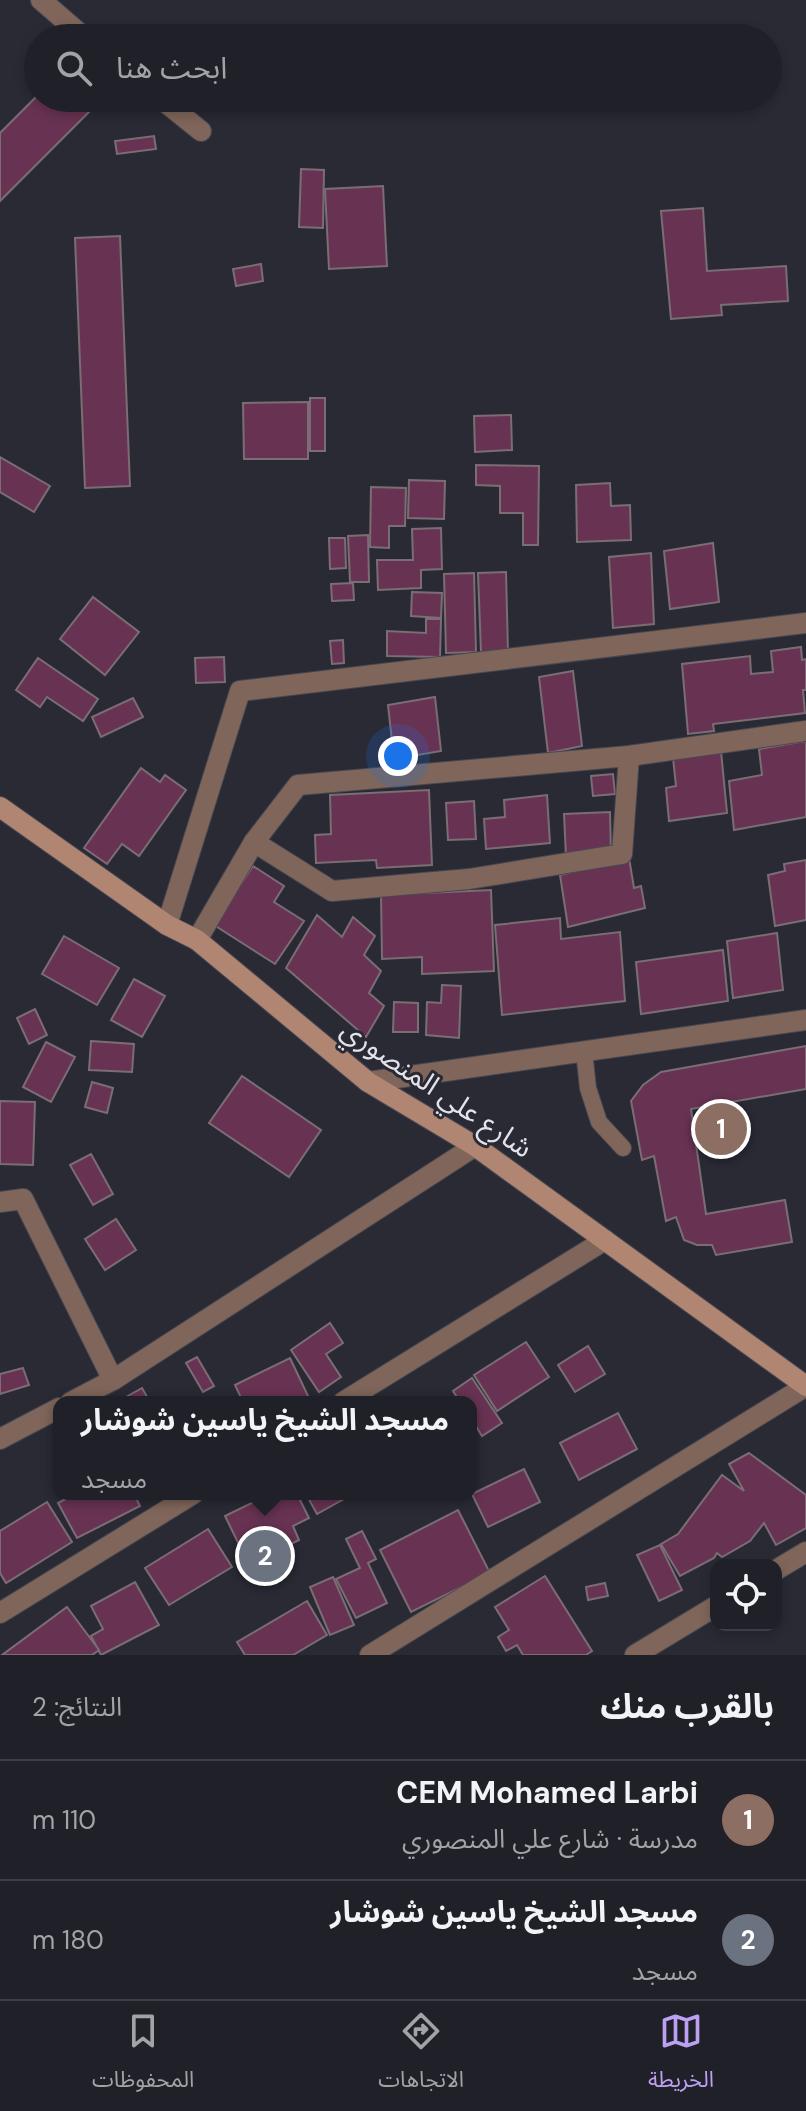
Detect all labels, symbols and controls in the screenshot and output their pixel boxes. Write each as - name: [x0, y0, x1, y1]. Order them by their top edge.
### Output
- search box: [24, 24, 782, 112]
- icon: search: [52, 46, 96, 90]
- text: ابحث هنا: [116, 48, 227, 87]
- your location: [378, 736, 418, 776]
- street label: شارع علي المنصوري: [332, 1011, 540, 1168]
- pin: 1: [695, 1099, 747, 1159]
- popup: [53, 1396, 477, 1500]
- text: مسجد الشيخ ياسين شوشار: [81, 1400, 449, 1439]
- text: مسجد: [81, 1462, 147, 1496]
- pin: 2: [239, 1526, 291, 1586]
- map controls: [710, 1559, 782, 1631]
- button: locate: [710, 1559, 782, 1631]
- text: بالقرب منك: [600, 1684, 774, 1729]
- text: النتائج: 2: [32, 1690, 122, 1724]
- text: CEM Mohamed Larbi: [396, 1773, 698, 1812]
- text: 110 m: [32, 1803, 96, 1837]
- text: 1: [743, 1803, 753, 1837]
- text: مدرسة · شارع علي المنصوري: [402, 1822, 698, 1856]
- text: مسجد الشيخ ياسين شوشار: [330, 1892, 698, 1931]
- text: 180 m: [32, 1923, 104, 1957]
- text: 2: [741, 1923, 756, 1957]
- text: مسجد: [632, 1954, 698, 1988]
- tab: المحفوظات: [92, 2009, 194, 2103]
- tab: الاتجاهات: [378, 2009, 464, 2103]
- tab: الخريطة: [648, 2009, 714, 2103]

